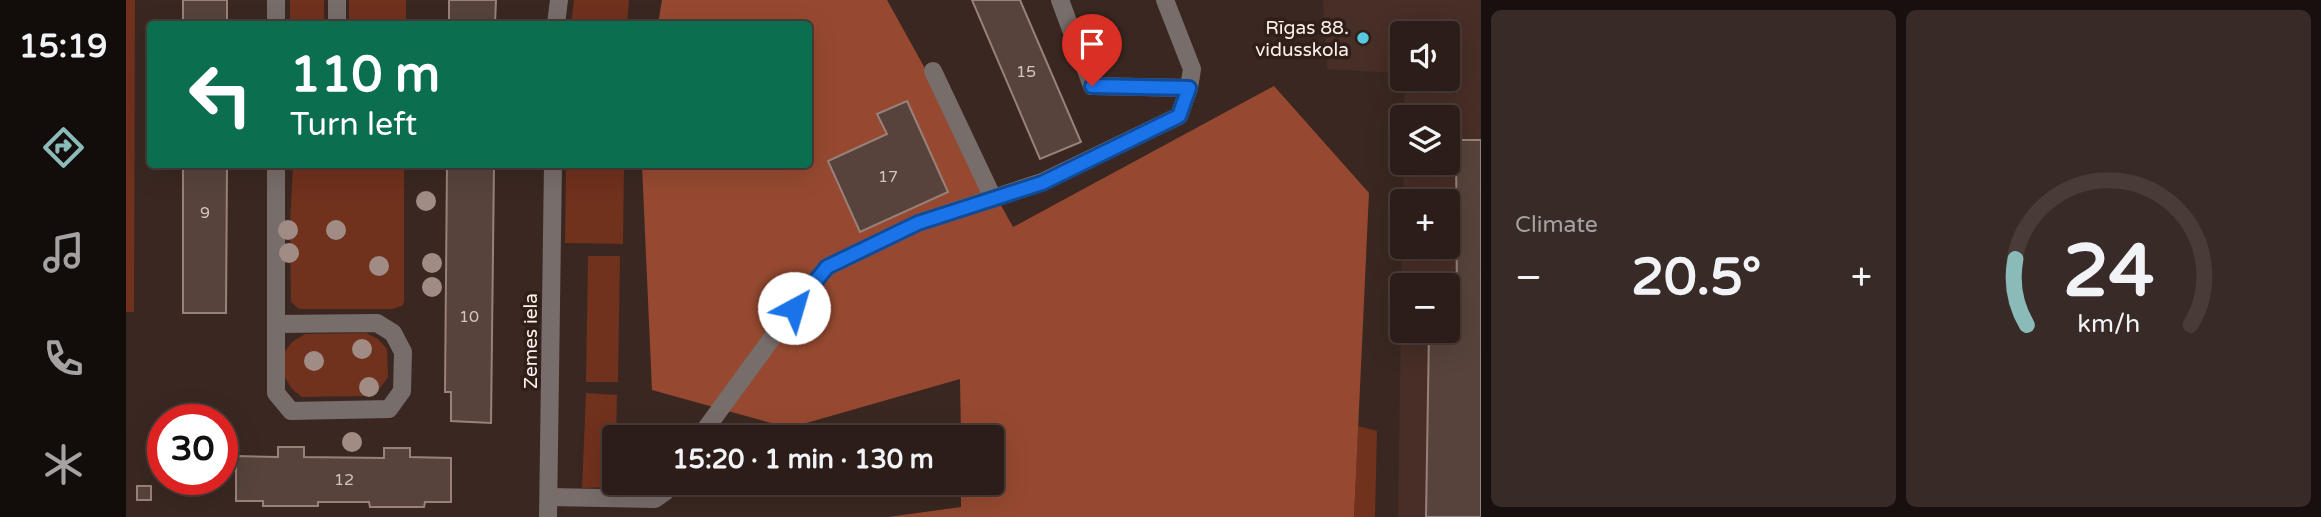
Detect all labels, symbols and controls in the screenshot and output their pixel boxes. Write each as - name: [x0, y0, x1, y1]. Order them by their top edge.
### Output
- pin: [1062, 14, 1122, 86]
- place label: Rīgas 88. vidusskola: [1255, 17, 1349, 61]
- map controls: [1390, 21, 1460, 343]
- button: sound: [1390, 21, 1460, 91]
- icon: arrive: [1073, 25, 1111, 63]
- text: 15:19: [19, 28, 107, 66]
- marker: Rīgas 88. vidusskola: [1355, 30, 1371, 46]
- text: 110 m: [290, 46, 440, 105]
- icon: left: [175, 49, 266, 140]
- house number: 15: [1016, 62, 1036, 82]
- button: layers: [1390, 105, 1460, 175]
- text: Turn left: [290, 106, 417, 144]
- icon: directions: [39, 123, 88, 172]
- house number: 17: [878, 167, 898, 187]
- button: +: [1390, 189, 1460, 259]
- house number: 9: [200, 203, 210, 223]
- text: Climate: [1515, 211, 1598, 239]
- icon: music: [39, 228, 88, 277]
- text: 24: [2063, 228, 2154, 316]
- text: 20.5°: [1631, 246, 1761, 309]
- text: −: [1515, 255, 1542, 301]
- text: +: [1851, 255, 1872, 301]
- position arrow: [757, 271, 831, 345]
- button: −: [1390, 273, 1460, 343]
- street label: Zemes iela: [520, 293, 542, 389]
- house number: 10: [459, 307, 479, 327]
- text: km/h: [2077, 308, 2140, 338]
- icon: phone: [39, 334, 88, 383]
- speed limit sign: 30: [147, 404, 238, 495]
- icon: climate: [39, 440, 88, 489]
- text: 15:20 · 1 min · 130 m: [672, 444, 934, 475]
- house number: 12: [334, 470, 354, 490]

